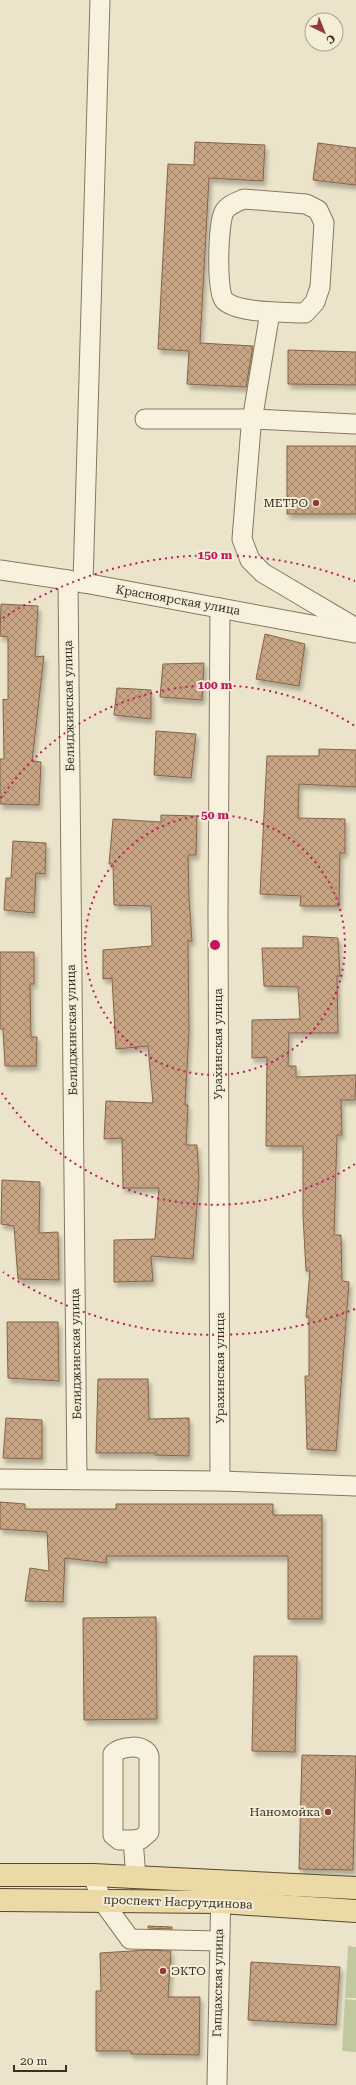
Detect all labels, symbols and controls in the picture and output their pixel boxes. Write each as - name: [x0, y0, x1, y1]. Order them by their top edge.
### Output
- north arrow: [304, 12, 344, 52]
- text: С: [323, 32, 338, 47]
- place label: МЕТРО: [263, 496, 308, 510]
- marker: МЕТРО: [311, 498, 321, 508]
- text: 150 m: [198, 548, 233, 562]
- street label: Красноярская улица: [115, 582, 242, 618]
- street label: Белиджинская улица: [61, 640, 77, 772]
- text: 100 m: [198, 678, 233, 692]
- text: 50 m: [201, 808, 229, 822]
- centre of rings: [208, 938, 222, 952]
- street label: Белиджинская улица: [64, 964, 80, 1096]
- street label: Урахинская улица: [211, 988, 225, 1100]
- street label: Белиджинская улица: [68, 1288, 84, 1420]
- street label: Урахинская улица: [213, 1312, 227, 1424]
- place label: Наномойка: [250, 1805, 320, 1819]
- marker: Наномойка: [323, 1807, 333, 1817]
- street label: проспект Насрутдинова: [103, 1892, 253, 1912]
- street label: Гапцахская улица: [210, 1928, 226, 2037]
- place label: ЭКТО: [171, 1964, 206, 1978]
- marker: ЭКТО: [158, 1966, 168, 1976]
- scale bar: [14, 2047, 66, 2073]
- text: 20 m: [20, 2054, 47, 2068]

